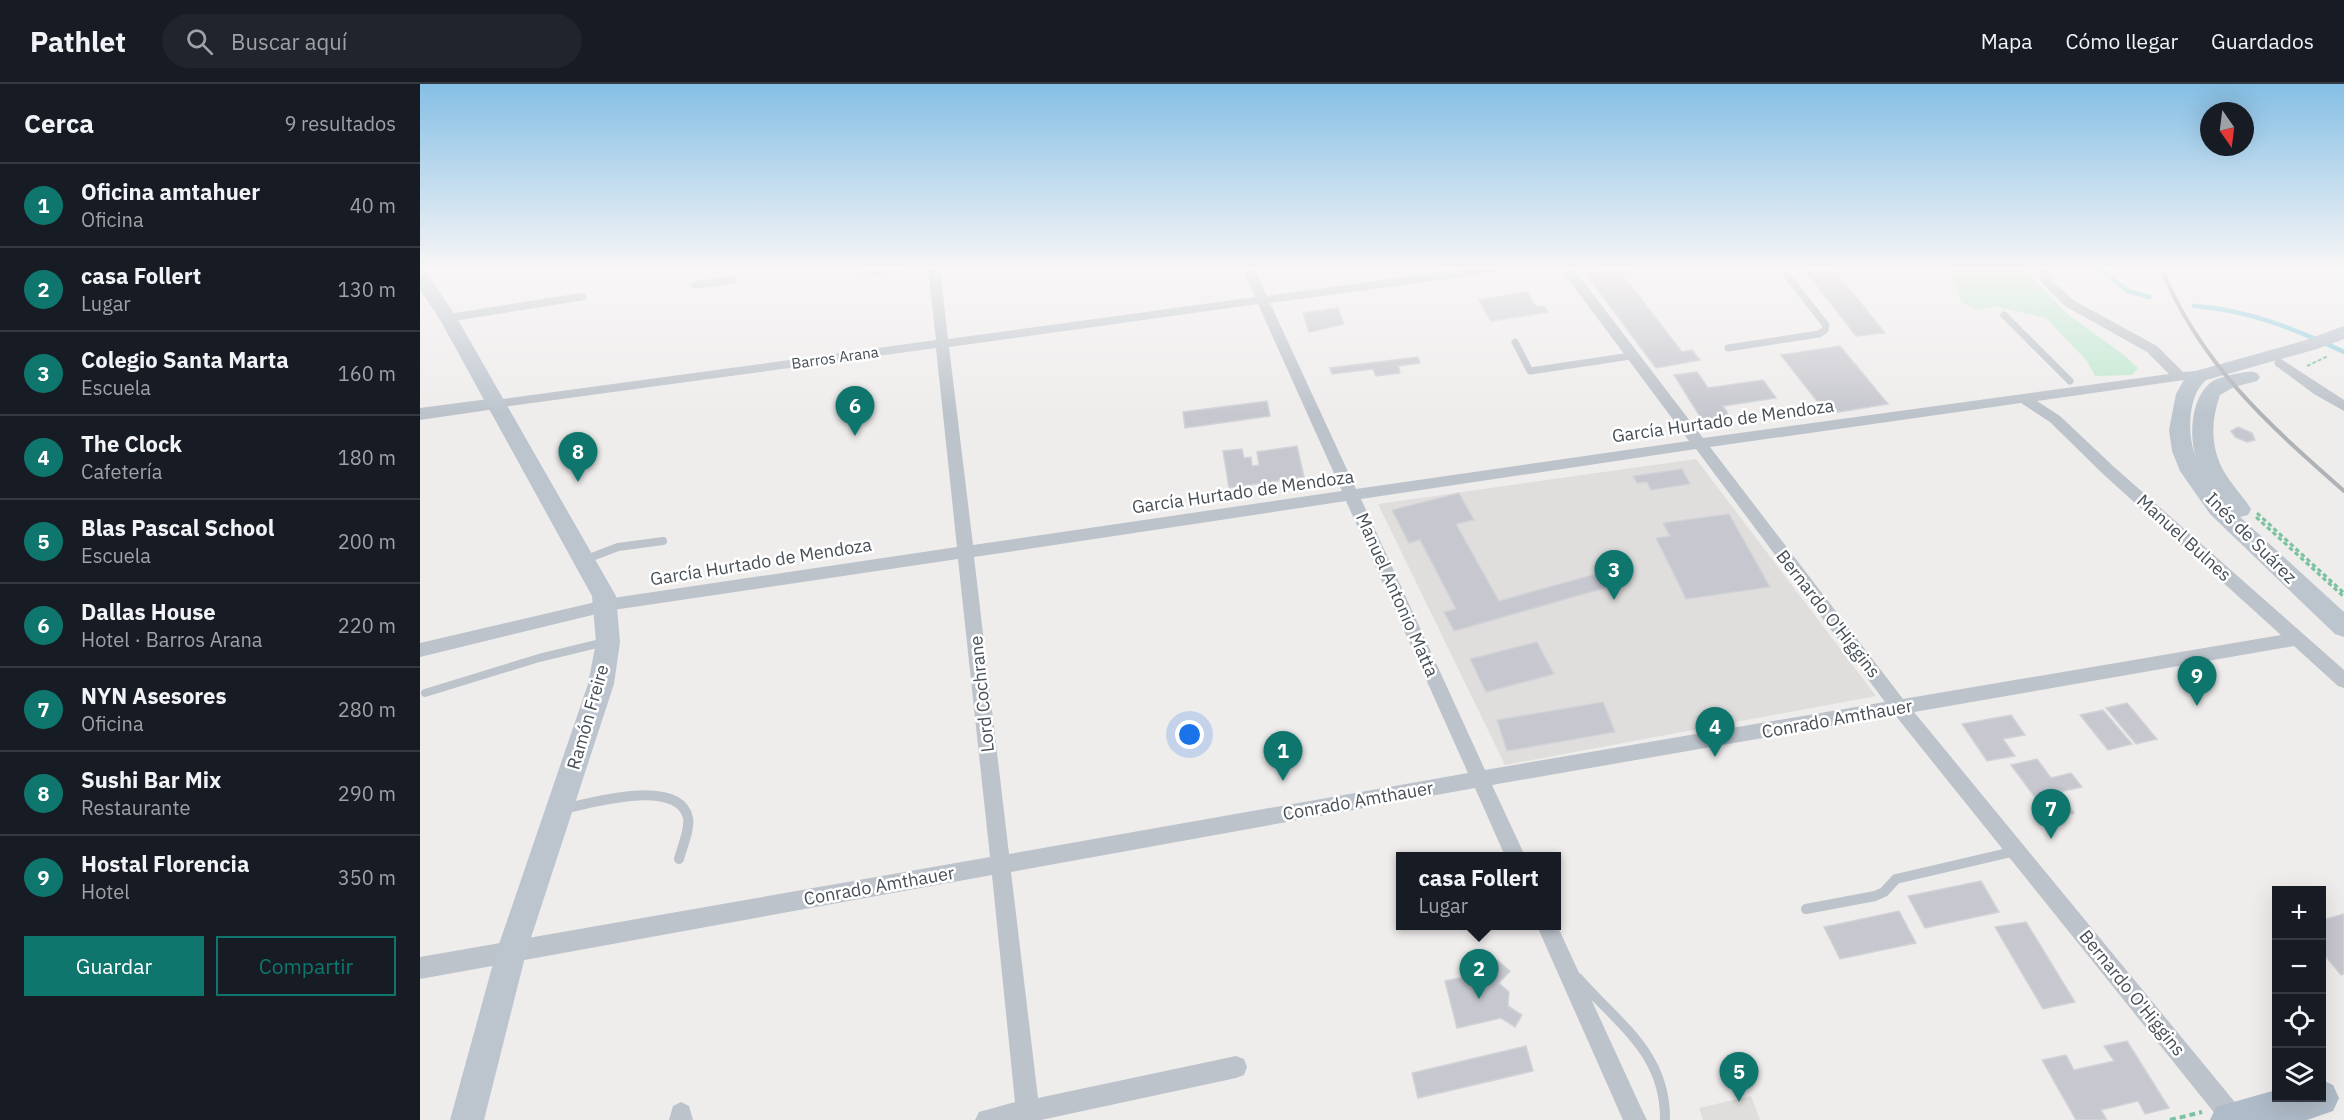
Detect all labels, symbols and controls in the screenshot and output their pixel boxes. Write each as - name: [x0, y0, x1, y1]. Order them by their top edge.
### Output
- search box: [162, 14, 582, 68]
- text: Pathlet: [30, 23, 126, 60]
- icon: search: [183, 25, 216, 58]
- text: Buscar aquí: [231, 27, 347, 56]
- text: Mapa: [1981, 27, 2032, 55]
- text: Cómo llegar: [2065, 27, 2178, 55]
- text: Guardados: [2211, 27, 2314, 55]
- north arrow: [2200, 102, 2254, 156]
- text: Cerca: [24, 106, 94, 140]
- text: 9 resultados: [284, 110, 396, 137]
- text: Oficina amtahuer: [81, 177, 260, 206]
- text: 1: [38, 192, 50, 219]
- text: 40 m: [350, 192, 396, 219]
- text: Oficina: [81, 206, 144, 233]
- text: casa Follert: [81, 261, 201, 290]
- text: 2: [38, 276, 50, 303]
- text: 130 m: [338, 276, 396, 303]
- text: Lugar: [81, 290, 131, 317]
- street label: Barros Arana: [790, 342, 880, 373]
- text: Colegio Santa Marta: [81, 345, 289, 374]
- text: 3: [38, 360, 50, 387]
- text: 160 m: [338, 360, 396, 387]
- text: Escuela: [81, 374, 151, 401]
- pin: 6: [836, 386, 874, 436]
- street label: García Hurtado de Mendoza: [1610, 393, 1836, 447]
- text: The Clock: [81, 429, 182, 458]
- pin: 8: [558, 432, 598, 482]
- text: 4: [38, 444, 50, 471]
- text: 180 m: [338, 444, 396, 471]
- text: Cafetería: [81, 458, 162, 485]
- street label: García Hurtado de Mendoza: [1130, 464, 1356, 518]
- street label: Inés de Suárez: [2201, 487, 2302, 588]
- street label: Manuel Bulnes: [2132, 489, 2236, 586]
- street label: Manuel Antonio Matta: [1351, 509, 1444, 681]
- text: Blas Pascal School: [81, 513, 274, 542]
- text: 5: [38, 528, 50, 555]
- text: 200 m: [338, 528, 396, 555]
- street label: García Hurtado de Mendoza: [648, 533, 874, 590]
- text: Escuela: [81, 542, 151, 569]
- street label: Bernardo O'Higgins: [1771, 545, 1885, 682]
- pin: 3: [1594, 550, 1634, 600]
- text: Dallas House: [81, 597, 216, 626]
- text: 6: [38, 612, 50, 639]
- text: 220 m: [338, 612, 396, 639]
- text: Hotel · Barros Arana: [81, 626, 262, 653]
- street label: Lord Cochrane: [964, 635, 999, 753]
- pin: 9: [2178, 656, 2216, 706]
- street label: Ramón Freire: [562, 662, 614, 772]
- text: NYN Asesores: [81, 681, 227, 710]
- street label: Conrado Amthauer: [1760, 694, 1914, 743]
- text: 7: [38, 696, 50, 723]
- text: 280 m: [338, 696, 396, 723]
- pin: 4: [1696, 708, 1734, 757]
- text: Oficina: [81, 710, 144, 737]
- your location: [1175, 720, 1204, 749]
- pin: 1: [1264, 732, 1302, 781]
- text: Sushi Bar Mix: [81, 765, 221, 794]
- street label: Conrado Amthauer: [1281, 776, 1435, 825]
- text: 8: [38, 780, 50, 807]
- text: 290 m: [338, 780, 396, 807]
- pin: 7: [2032, 790, 2070, 839]
- text: Restaurante: [81, 794, 190, 821]
- text: Hostal Florencia: [81, 849, 249, 878]
- popup: [1396, 852, 1561, 930]
- street label: Conrado Amthauer: [802, 861, 956, 910]
- text: casa Follert: [1418, 863, 1539, 892]
- text: 9: [38, 864, 50, 891]
- text: 350 m: [338, 864, 396, 891]
- text: Hotel: [81, 878, 130, 905]
- map controls: [2272, 886, 2326, 1102]
- button: +: [2272, 886, 2326, 940]
- text: Lugar: [1418, 892, 1468, 919]
- street label: Bernardo O'Higgins: [2074, 925, 2190, 1061]
- button: Guardar: [24, 936, 204, 996]
- button: Compartir: [216, 936, 396, 996]
- button: −: [2272, 940, 2326, 994]
- pin: 2: [1460, 950, 1498, 999]
- button: locate: [2272, 994, 2326, 1048]
- button: layers: [2272, 1048, 2326, 1102]
- pin: 5: [1720, 1052, 1758, 1102]

